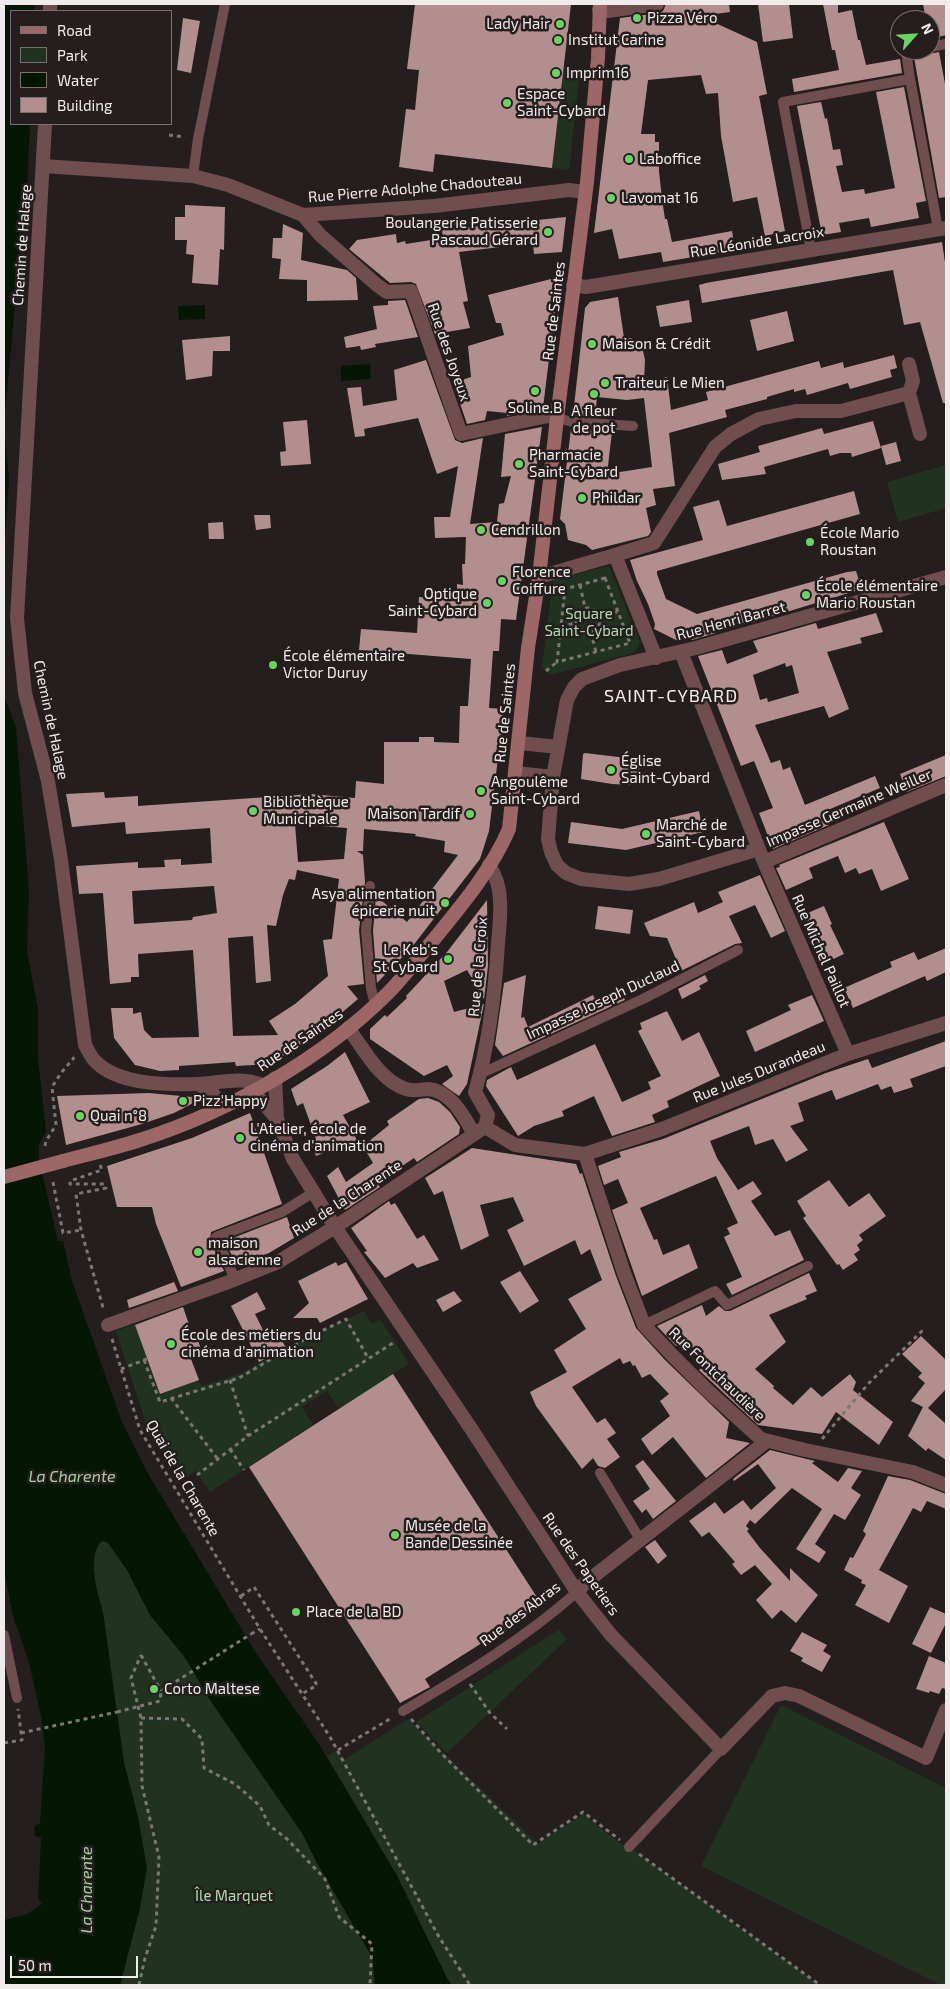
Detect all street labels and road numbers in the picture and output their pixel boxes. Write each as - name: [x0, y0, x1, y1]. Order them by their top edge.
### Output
- street label: Rue Pierre Adolphe Chadouteau: [307, 170, 523, 206]
- street label: Chemin de Halage: [9, 184, 35, 306]
- street label: Rue Léonide Lacroix: [689, 223, 825, 261]
- street label: Rue de Saintes: [539, 260, 569, 362]
- street label: Rue des Joyeux: [424, 301, 474, 403]
- street label: Rue Henri Barret: [674, 598, 788, 644]
- street label: Chemin de Halage: [30, 659, 72, 781]
- street label: Rue de Saintes: [491, 662, 519, 764]
- street label: Impasse Germaine Weiller: [764, 765, 934, 851]
- street label: Rue Michel Paillot: [788, 892, 854, 1010]
- street label: Rue de la Croix: [465, 917, 491, 1017]
- street label: Impasse Joseph Duclaud: [524, 957, 682, 1043]
- street label: Rue de Saintes: [254, 1005, 346, 1075]
- street label: Rue Jules Durandeau: [690, 1037, 828, 1107]
- street label: Rue de la Charente: [289, 1156, 405, 1240]
- street label: Rue Fontchaudière: [665, 1323, 769, 1425]
- street label: Quai de la Charente: [142, 1416, 224, 1540]
- street label: Rue des Papetiers: [539, 1509, 623, 1619]
- street label: Rue des Abras: [476, 1578, 564, 1650]

